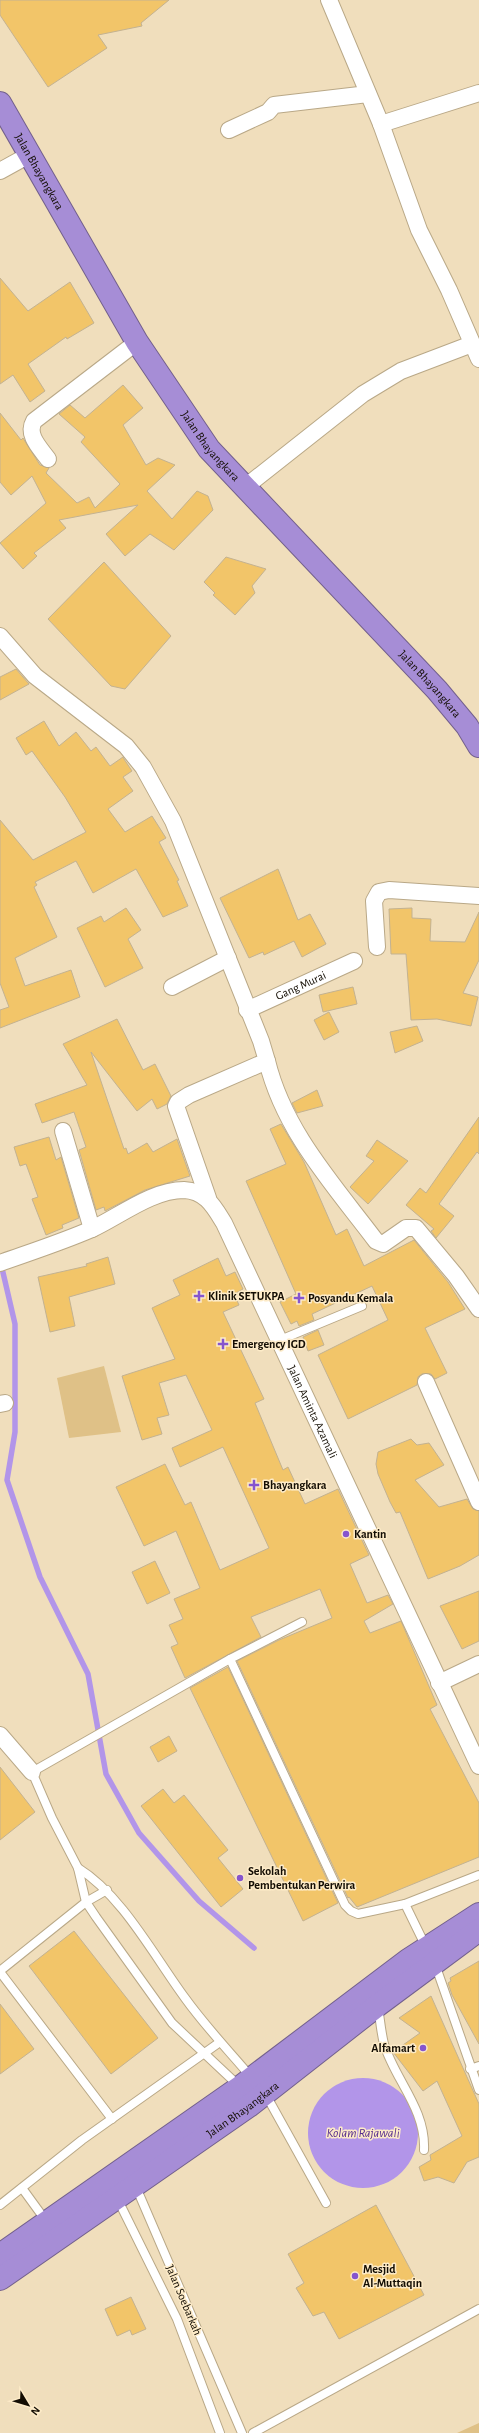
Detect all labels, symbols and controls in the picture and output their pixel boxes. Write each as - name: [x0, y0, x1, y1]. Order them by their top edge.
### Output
- street label: Jalan Bhayangkara: [13, 131, 66, 212]
- street label: Jalan Bhayangkara: [179, 409, 242, 484]
- street label: Jalan Bhayangkara: [397, 648, 464, 720]
- street label: Gang Murai: [274, 969, 328, 1002]
- marker: Klinik SETUKPA: [193, 1290, 205, 1302]
- place label: Klinik SETUKPA: [208, 1290, 285, 1302]
- marker: Posyandu Kemala: [293, 1292, 305, 1304]
- place label: Posyandu Kemala: [308, 1292, 393, 1305]
- marker: Emergency IGD: [217, 1338, 229, 1350]
- place label: Emergency IGD: [232, 1338, 306, 1351]
- street label: Jalan Aminta Azamali: [286, 1363, 339, 1460]
- marker: Bhayangkara: [248, 1479, 260, 1491]
- place label: Bhayangkara: [263, 1479, 327, 1492]
- place label: Kantin: [354, 1528, 386, 1540]
- marker: Kantin: [341, 1529, 351, 1539]
- place label: Sekolah Pembentukan Perwira: [248, 1865, 356, 1891]
- marker: Sekolah Pembentukan Perwira: [235, 1873, 245, 1883]
- place label: Alfamart: [371, 2042, 415, 2054]
- marker: Alfamart: [418, 2043, 428, 2053]
- street label: Jalan Bhayangkara: [204, 2079, 281, 2140]
- water label: Kolam Rajawali: [326, 2127, 400, 2140]
- street label: Jalan Soebarkah: [164, 2263, 204, 2337]
- place label: Mesjid Al-Muttaqin: [363, 2263, 422, 2289]
- marker: Mesjid Al-Muttaqin: [350, 2271, 360, 2281]
- north arrow: [8, 2385, 48, 2425]
- text: N: [29, 2404, 42, 2417]

